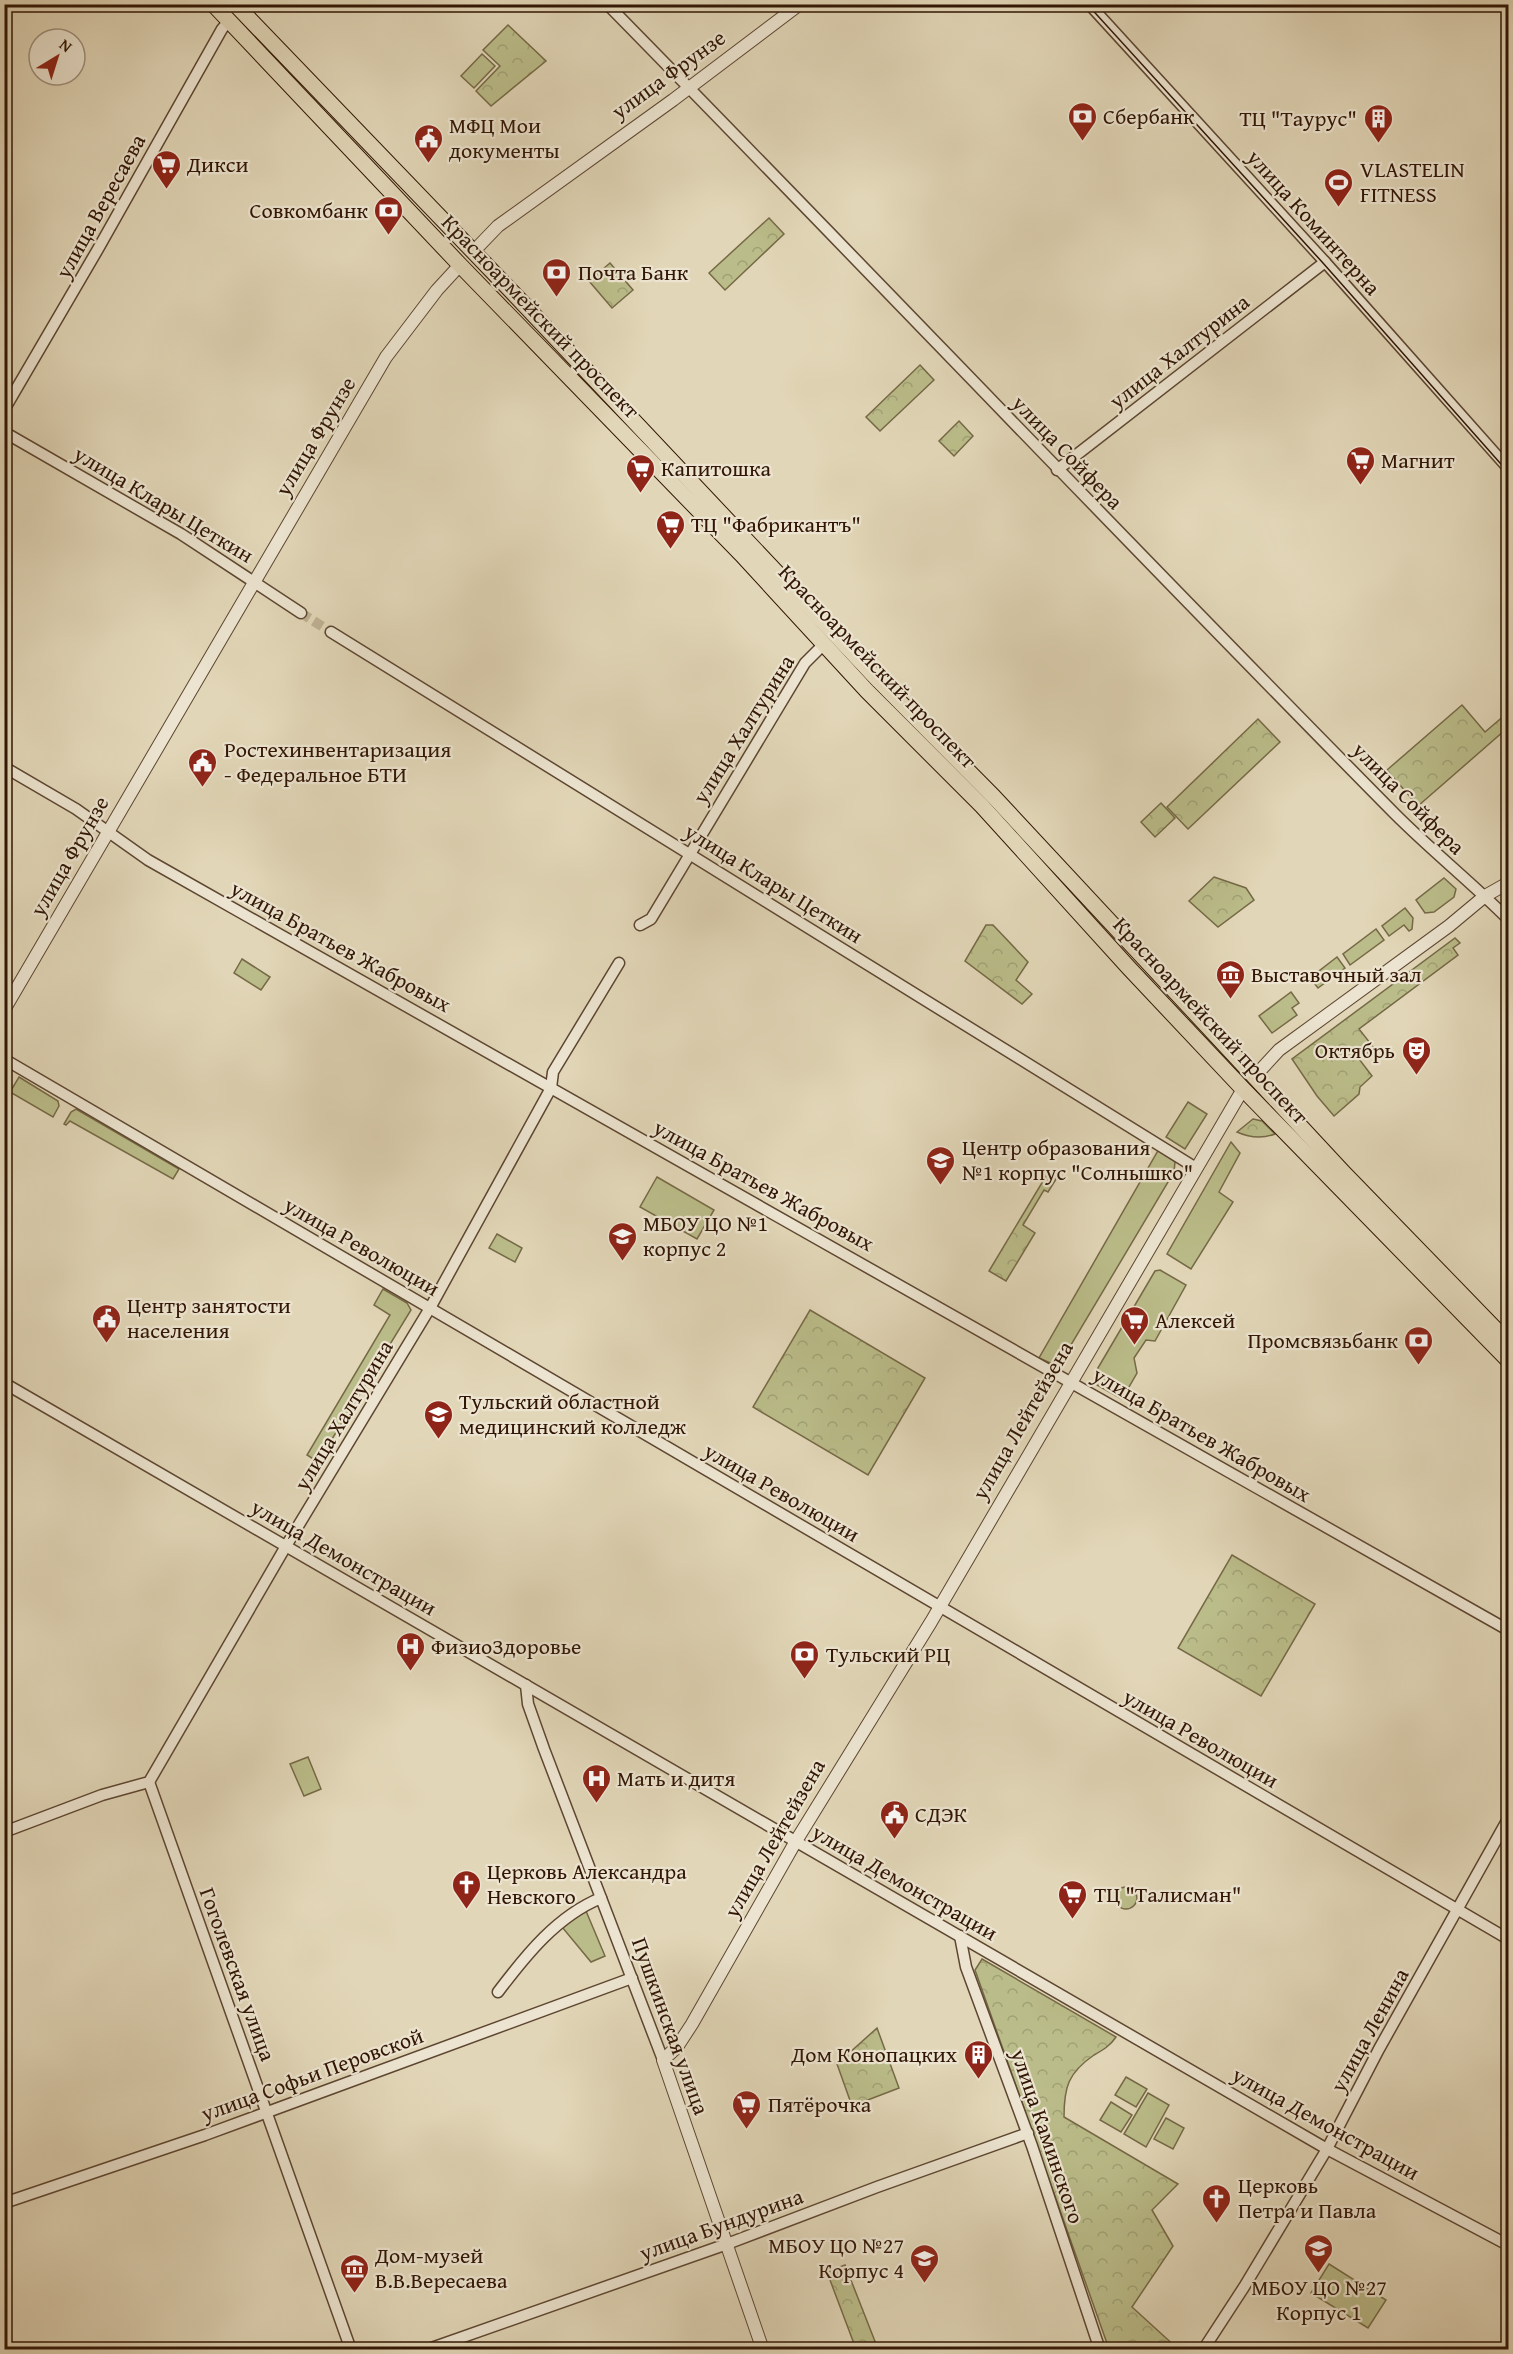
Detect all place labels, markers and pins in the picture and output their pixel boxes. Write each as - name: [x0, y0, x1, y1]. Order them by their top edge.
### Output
- bank icon: Сбербанк: [1066, 100, 1098, 142]
- place label: Сбербанк: [1103, 100, 1195, 132]
- place label: ТЦ "Таурус": [1239, 102, 1357, 134]
- building icon: ТЦ "Таурус": [1362, 102, 1394, 144]
- place label: МФЦ Мои документы: [449, 109, 560, 166]
- public building icon: МФЦ Мои документы: [412, 122, 444, 164]
- supermarket icon: Дикси: [150, 148, 182, 190]
- place label: Дикси: [186, 148, 249, 180]
- place label: VLASTELIN FITNESS: [1360, 153, 1465, 210]
- sports icon: VLASTELIN FITNESS: [1323, 166, 1355, 208]
- place label: Совкомбанк: [250, 194, 368, 226]
- bank icon: Совкомбанк: [373, 194, 405, 236]
- bank icon: Почта Банк: [541, 256, 573, 298]
- place label: Почта Банк: [578, 256, 689, 288]
- supermarket icon: Магнит: [1344, 444, 1376, 486]
- place label: Магнит: [1381, 444, 1455, 476]
- supermarket icon: Капитошка: [624, 452, 656, 494]
- place label: Капитошка: [661, 452, 771, 484]
- supermarket icon: ТЦ "Фабрикантъ": [654, 508, 686, 550]
- place label: ТЦ "Фабрикантъ": [691, 508, 861, 540]
- place label: Ростехинвентаризация - Федеральное БТИ: [224, 733, 451, 790]
- public building icon: Ростехинвентаризация - Федеральное БТИ: [187, 746, 219, 788]
- museum icon: Выставочный зал: [1214, 958, 1246, 1000]
- place label: Выставочный зал: [1251, 958, 1422, 990]
- place label: Октябрь: [1315, 1034, 1395, 1066]
- theatre icon: Октябрь: [1400, 1034, 1432, 1076]
- place label: Центр образования №1 корпус "Солнышко": [962, 1131, 1193, 1188]
- school or university icon: Центр образования №1 корпус "Солнышко": [925, 1144, 957, 1186]
- place label: МБОУ ЦО №1 корпус 2: [643, 1207, 768, 1264]
- school or university icon: МБОУ ЦО №1 корпус 2: [606, 1220, 638, 1262]
- place label: Центр занятости населения: [127, 1289, 291, 1346]
- public building icon: Центр занятости населения: [90, 1302, 122, 1344]
- supermarket icon: Алексей: [1118, 1304, 1150, 1346]
- place label: Алексей: [1155, 1304, 1235, 1336]
- place label: Промсвязьбанк: [1247, 1324, 1398, 1356]
- bank icon: Промсвязьбанк: [1403, 1324, 1435, 1366]
- place label: Тульский областной медицинский колледж: [459, 1385, 687, 1442]
- school or university icon: Тульский областной медицинский колледж: [422, 1398, 454, 1440]
- hospital icon: ФизиоЗдоровье: [394, 1630, 426, 1672]
- place label: ФизиоЗдоровье: [431, 1630, 581, 1662]
- bank icon: Тульский РЦ: [789, 1638, 821, 1680]
- place label: Тульский РЦ: [826, 1638, 950, 1670]
- hospital icon: Мать и дитя: [580, 1762, 612, 1804]
- place label: Мать и дитя: [617, 1762, 735, 1794]
- public building icon: СДЭК: [878, 1798, 910, 1840]
- place label: СДЭК: [915, 1798, 968, 1830]
- place label: Церковь Александра Невского: [487, 1855, 687, 1912]
- church icon: Церковь Александра Невского: [450, 1868, 482, 1910]
- supermarket icon: ТЦ "Талисман": [1057, 1878, 1089, 1920]
- place label: ТЦ "Талисман": [1094, 1878, 1241, 1910]
- place label: Дом Конопацких: [790, 2038, 958, 2070]
- building icon: Дом Конопацких: [962, 2038, 994, 2080]
- supermarket icon: Пятёрочка: [731, 2088, 763, 2130]
- place label: Пятёрочка: [768, 2088, 872, 2120]
- place label: Церковь Петра и Павла: [1238, 2169, 1377, 2226]
- church icon: Церковь Петра и Павла: [1201, 2182, 1233, 2224]
- place label: МБОУ ЦО №27 Корпус 4: [768, 2229, 904, 2286]
- school or university icon: МБОУ ЦО №27 Корпус 1: [1303, 2232, 1335, 2274]
- place label: Дом-музей В.В.Вересаева: [374, 2239, 508, 2296]
- school or university icon: МБОУ ЦО №27 Корпус 4: [909, 2242, 941, 2284]
- museum icon: Дом-музей В.В.Вересаева: [338, 2252, 370, 2294]
- place label: МБОУ ЦО №27 Корпус 1: [1251, 2271, 1387, 2328]

